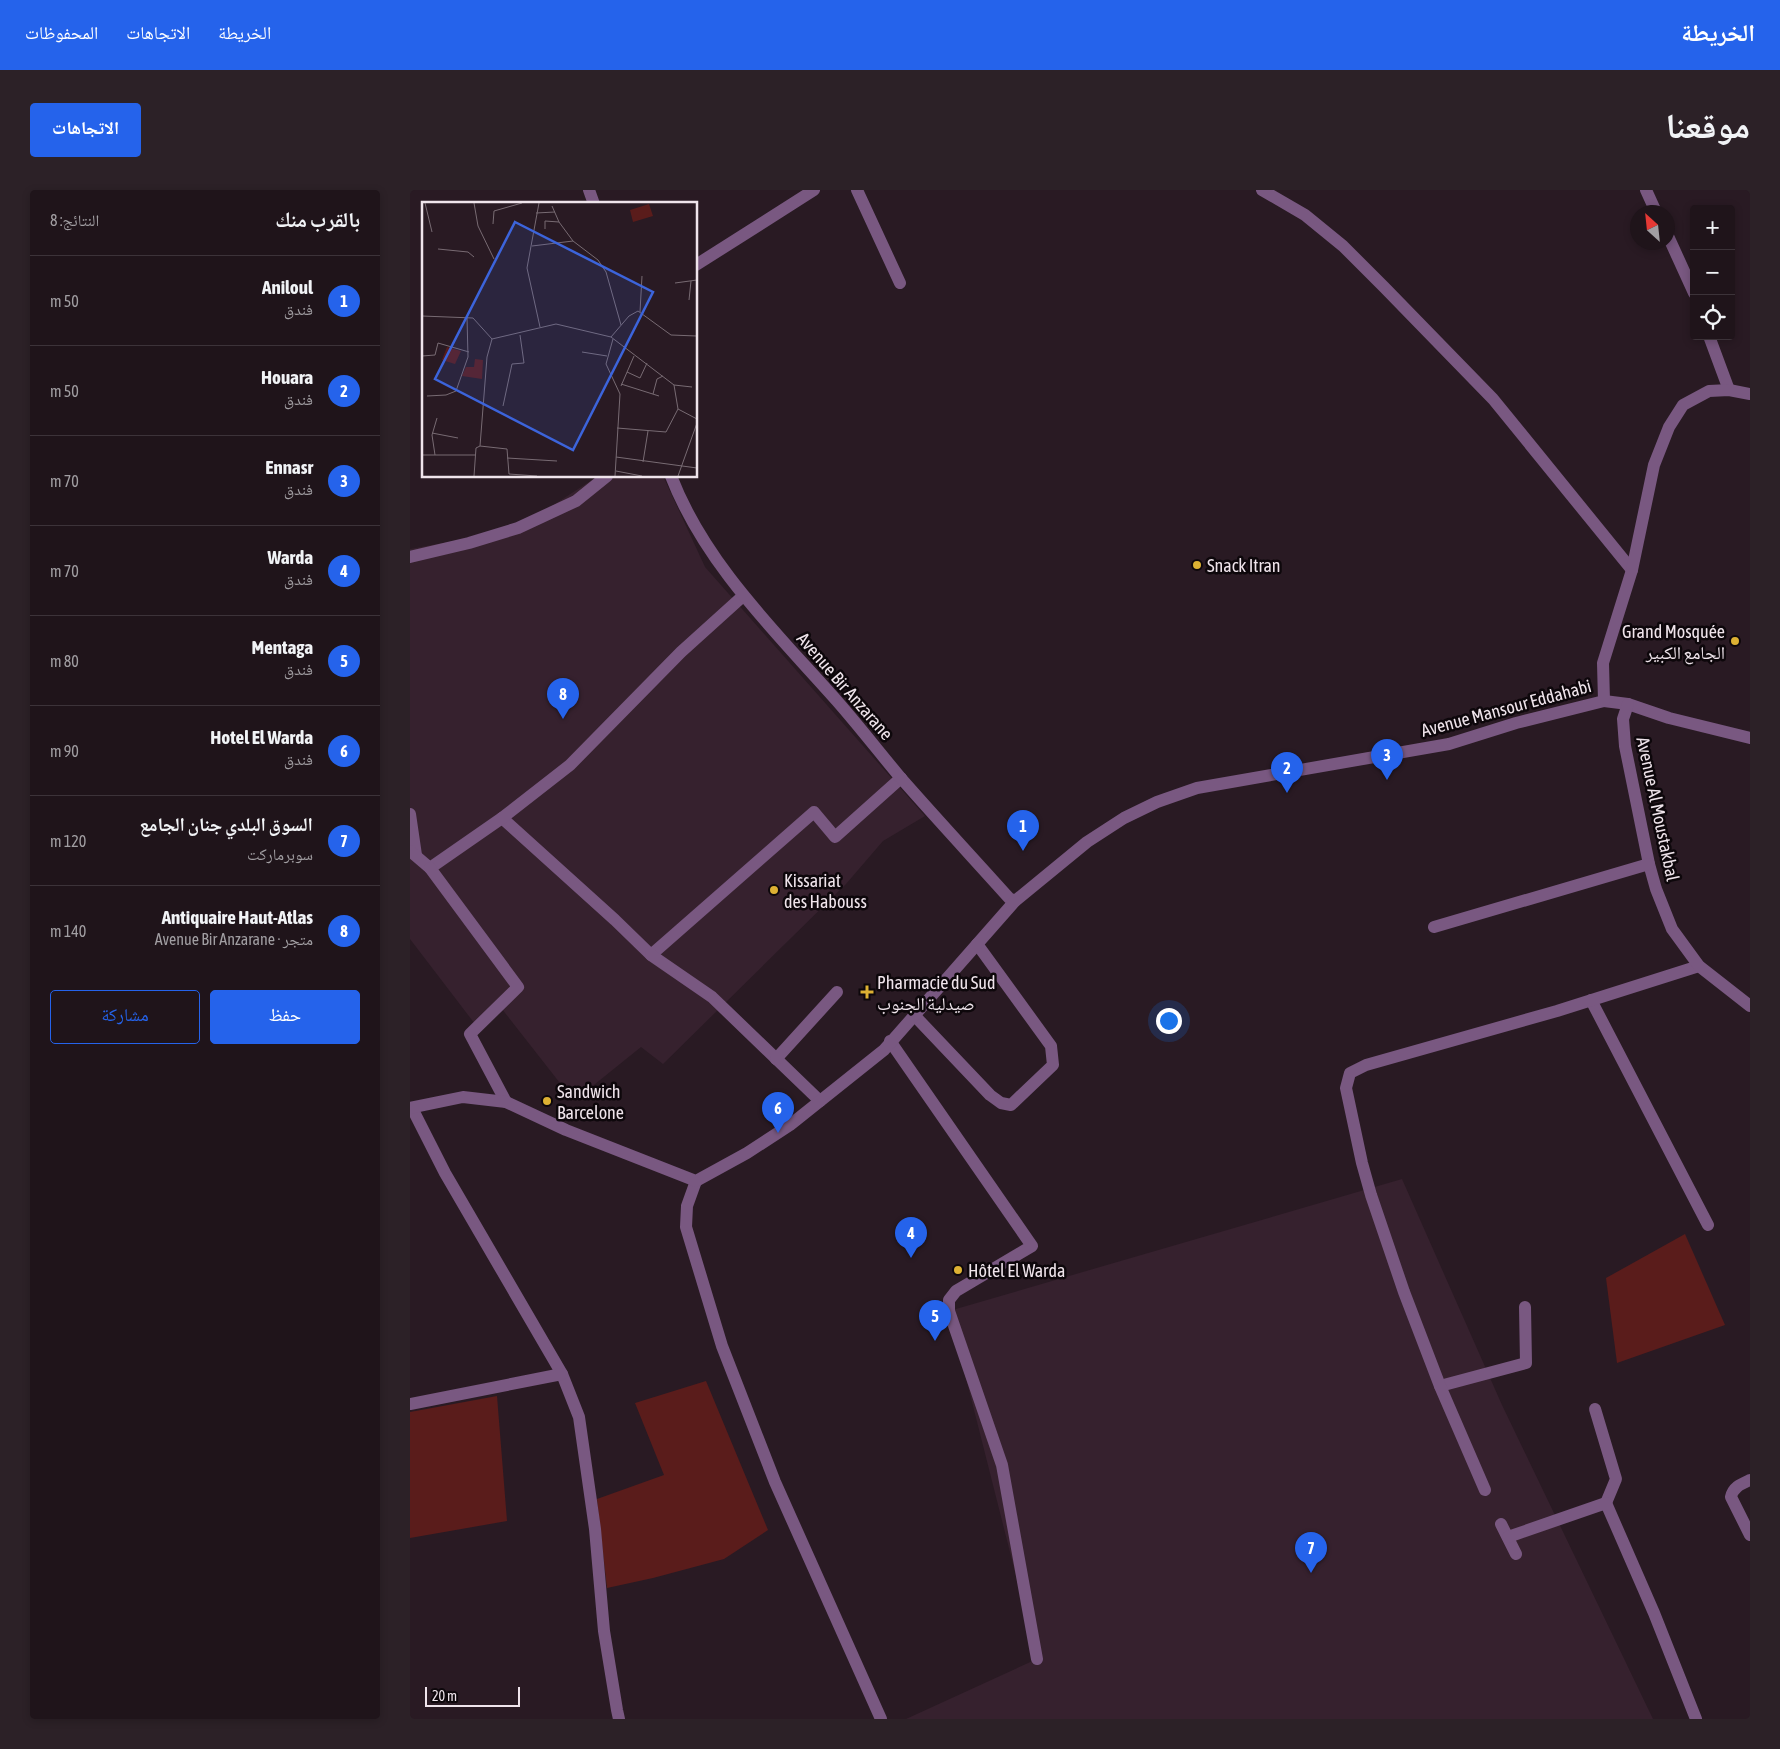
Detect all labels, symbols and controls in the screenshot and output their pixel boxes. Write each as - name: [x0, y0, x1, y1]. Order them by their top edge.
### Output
- text: الخريطة: [1681, 19, 1755, 46]
- text: المحفوظات: [25, 22, 98, 43]
- text: الاتجاهات: [126, 22, 190, 43]
- text: الخريطة: [218, 22, 271, 43]
- button: الاتجاهات: [30, 103, 141, 157]
- text: موقعنا: [1665, 105, 1750, 145]
- inset map: [422, 202, 698, 478]
- north arrow: [1630, 205, 1675, 250]
- map controls: [1690, 205, 1735, 340]
- button: +: [1690, 205, 1735, 250]
- text: بالقرب منك: [275, 207, 360, 231]
- text: النتائج: 8: [50, 211, 99, 229]
- button: −: [1690, 250, 1735, 295]
- text: Aniloul: [262, 276, 313, 298]
- text: 50 m: [50, 292, 79, 310]
- text: 1: [340, 292, 348, 310]
- button: locate: [1690, 295, 1735, 340]
- text: فندق: [284, 300, 313, 318]
- text: Houara: [261, 366, 313, 388]
- text: 50 m: [50, 382, 79, 400]
- text: 2: [340, 382, 348, 400]
- text: فندق: [284, 390, 313, 408]
- text: Ennasr: [265, 456, 313, 478]
- text: 70 m: [50, 472, 79, 490]
- text: 3: [340, 472, 348, 490]
- text: فندق: [284, 480, 313, 498]
- text: Warda: [268, 546, 313, 568]
- place label: Snack Itran: [1207, 555, 1281, 576]
- marker: Snack Itran: [1191, 559, 1203, 571]
- text: 70 m: [50, 562, 79, 580]
- text: 4: [340, 562, 348, 580]
- text: فندق: [284, 570, 313, 588]
- place label: Grand Mosquée الجامع الكبير: [1622, 621, 1725, 665]
- street label: Avenue Bir Anzarane: [793, 628, 897, 744]
- marker: Grand Mosquée الجامع الكبير: [1729, 635, 1741, 647]
- text: Mentaga: [251, 636, 313, 658]
- text: 80 m: [50, 652, 79, 670]
- text: 5: [340, 652, 348, 670]
- text: فندق: [284, 660, 313, 678]
- street label: Avenue Mansour Eddahabi: [1418, 675, 1594, 741]
- pin: 8: [547, 678, 579, 719]
- text: Hotel El Warda: [210, 726, 313, 748]
- street label: Avenue Al Moustakbal: [1632, 735, 1684, 883]
- pin: 3: [1371, 739, 1403, 780]
- text: 90 m: [50, 742, 79, 760]
- text: 6: [340, 742, 348, 760]
- text: فندق: [284, 750, 313, 768]
- pin: 2: [1271, 752, 1303, 793]
- pin: 1: [1007, 810, 1039, 851]
- text: السوق البلدي جنان الجامع: [139, 813, 313, 835]
- text: 120 m: [50, 832, 86, 850]
- text: 7: [340, 832, 348, 850]
- text: سوبرماركت: [247, 845, 313, 863]
- place label: Kissariat des Habouss: [784, 870, 867, 912]
- marker: Kissariat des Habouss: [768, 884, 780, 896]
- text: Antiquaire Haut-Atlas: [162, 906, 313, 928]
- text: 140 m: [50, 922, 86, 940]
- text: 8: [340, 922, 348, 940]
- text: متجر · Avenue Bir Anzarane: [155, 930, 313, 948]
- place label: Pharmacie du Sud صيدلية الجنوب: [877, 972, 995, 1014]
- marker: Pharmacie du Sud صيدلية الجنوب: [861, 986, 873, 998]
- button: مشاركة: [50, 990, 200, 1044]
- button: حفظ: [210, 990, 360, 1044]
- your location: [1156, 1008, 1182, 1034]
- place label: Sandwich Barcelone: [557, 1081, 624, 1123]
- pin: 6: [762, 1092, 794, 1133]
- marker: Sandwich Barcelone: [541, 1095, 553, 1107]
- pin: 4: [895, 1217, 927, 1258]
- place label: Hôtel El Warda: [968, 1260, 1065, 1281]
- marker: Hôtel El Warda: [952, 1264, 964, 1276]
- pin: 5: [919, 1300, 951, 1341]
- pin: 7: [1295, 1532, 1327, 1573]
- scale bar: [425, 1684, 520, 1707]
- text: 20 m: [432, 1688, 457, 1704]

